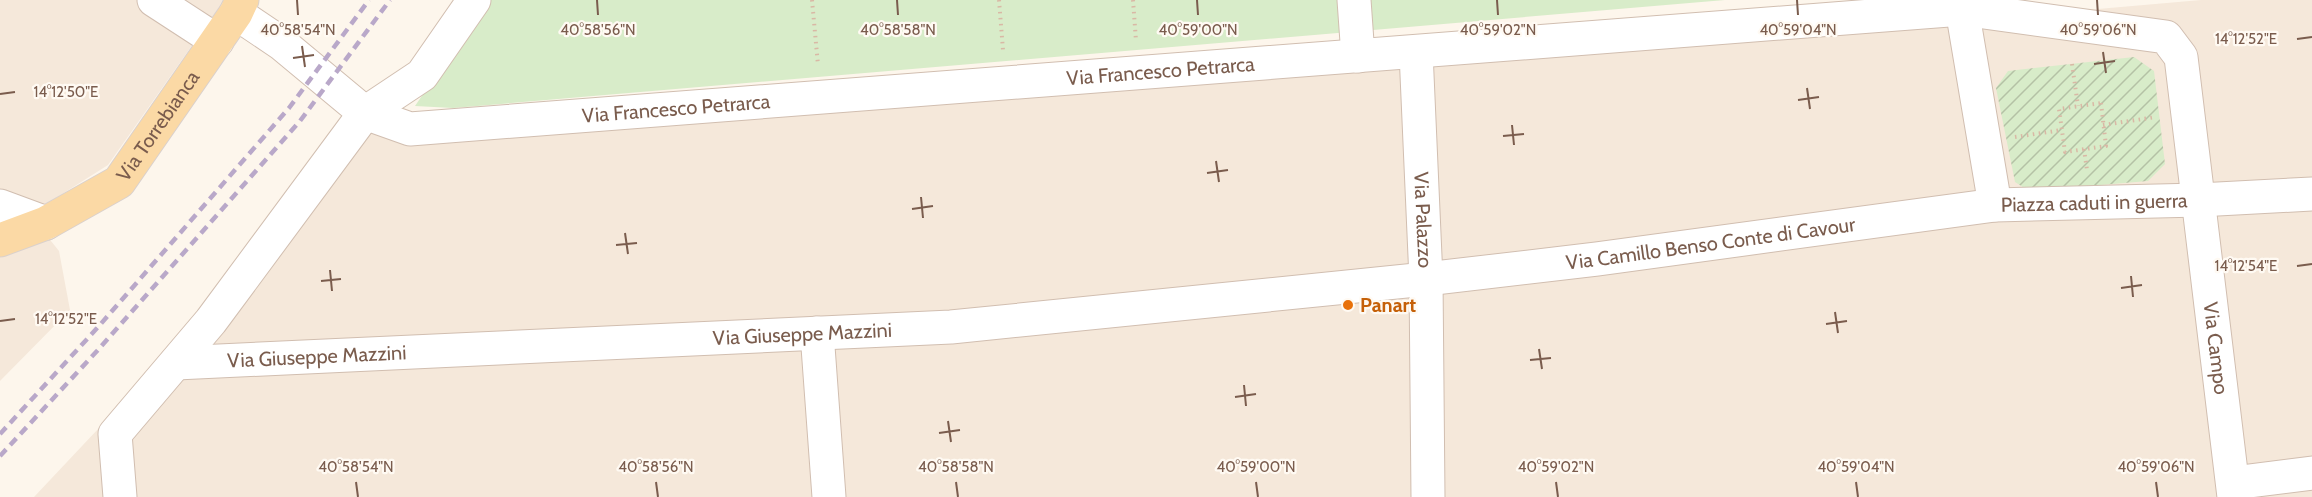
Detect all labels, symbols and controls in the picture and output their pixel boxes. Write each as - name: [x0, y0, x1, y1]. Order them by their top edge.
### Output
- text: 40°58'54"N: [260, 21, 336, 39]
- text: 40°58'56"N: [560, 21, 636, 39]
- text: 40°58'58"N: [860, 21, 936, 39]
- text: 40°59'00"N: [1158, 21, 1238, 39]
- text: 40°59'02"N: [1460, 21, 1536, 39]
- text: 40°59'04"N: [1759, 21, 1837, 39]
- text: 40°59'06"N: [2059, 21, 2137, 39]
- text: 14°12'52"E: [2215, 30, 2277, 48]
- street label: Via Francesco Petrarca: [1066, 52, 1256, 90]
- street label: Via Torrebianca: [111, 66, 205, 186]
- text: 14°12'50"E: [34, 83, 98, 101]
- street label: Via Francesco Petrarca: [581, 89, 771, 128]
- street label: Via Palazzo: [1409, 171, 1437, 268]
- street label: Piazza caduti in guerra: [2001, 188, 2188, 217]
- street label: Via Camillo Benso Conte di Cavour: [1565, 212, 1857, 275]
- text: 14°12'54"E: [2215, 257, 2277, 275]
- place label: Panart: [1360, 293, 1416, 317]
- marker: Panart: [1341, 298, 1355, 312]
- street label: Via Campo: [2199, 301, 2234, 396]
- text: 14°12'52"E: [35, 310, 97, 328]
- street label: Via Giuseppe Mazzini: [712, 318, 892, 350]
- street label: Via Giuseppe Mazzini: [227, 340, 407, 373]
- text: 40°58'54"N: [318, 458, 394, 476]
- text: 40°58'56"N: [618, 458, 694, 476]
- text: 40°58'58"N: [918, 458, 994, 476]
- text: 40°59'00"N: [1216, 458, 1296, 476]
- text: 40°59'02"N: [1518, 458, 1594, 476]
- text: 40°59'04"N: [1817, 458, 1895, 476]
- text: 40°59'06"N: [2117, 458, 2195, 476]

